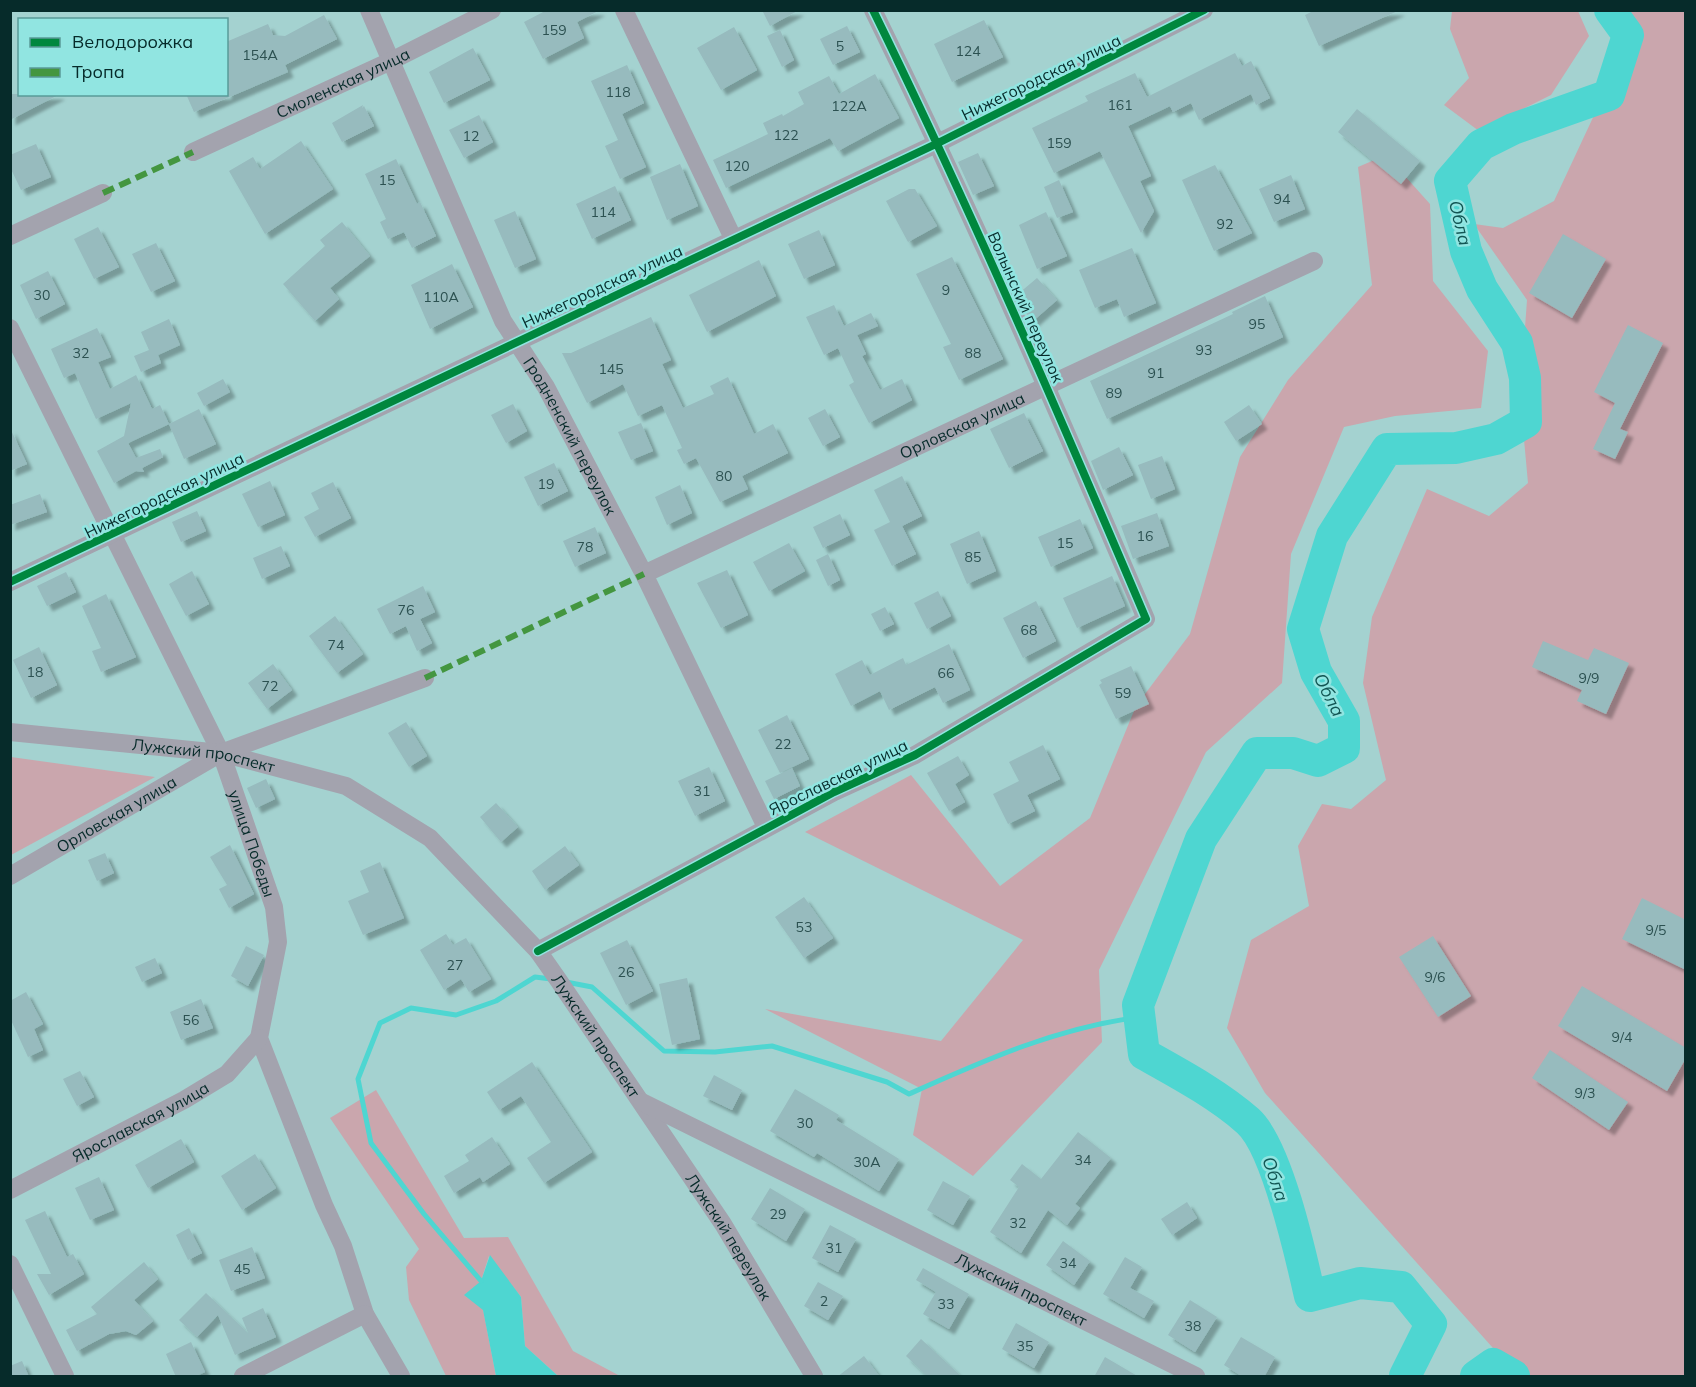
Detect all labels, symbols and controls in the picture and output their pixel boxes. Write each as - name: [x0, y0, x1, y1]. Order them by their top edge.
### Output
- legend: [18, 18, 228, 96]
- house number: 159: [541, 21, 567, 39]
- text: Велодорожка: [72, 30, 193, 53]
- street label: Нижегородская улица: [958, 30, 1124, 124]
- house number: 5: [836, 37, 844, 55]
- house number: 124: [955, 42, 981, 60]
- street label: Смоленская улица: [273, 43, 413, 122]
- house number: 154А: [242, 46, 278, 64]
- text: Тропа: [72, 60, 125, 83]
- house number: 118: [605, 83, 631, 101]
- house number: 161: [1107, 96, 1133, 114]
- house number: 122А: [831, 97, 867, 115]
- house number: 122: [773, 126, 799, 144]
- house number: 12: [463, 127, 479, 145]
- house number: 159: [1046, 134, 1072, 152]
- house number: 120: [724, 157, 750, 175]
- house number: 15: [379, 171, 395, 189]
- house number: 94: [1274, 190, 1291, 208]
- water label: Обла: [1444, 198, 1477, 248]
- house number: 114: [590, 203, 616, 221]
- house number: 92: [1217, 215, 1233, 233]
- street label: Волынский переулок: [984, 228, 1068, 386]
- street label: Нижегородская улица: [519, 240, 685, 332]
- house number: 9: [942, 281, 950, 299]
- house number: 30: [34, 286, 50, 304]
- house number: 110А: [423, 288, 459, 306]
- house number: 95: [1249, 315, 1265, 333]
- house number: 93: [1196, 341, 1212, 359]
- house number: 32: [73, 344, 89, 362]
- house number: 88: [965, 344, 981, 362]
- street label: Гродненский переулок: [519, 353, 621, 519]
- house number: 145: [598, 360, 624, 378]
- house number: 91: [1148, 364, 1164, 382]
- house number: 89: [1106, 384, 1122, 402]
- street label: Орловская улица: [896, 388, 1028, 463]
- street label: Нижегородская улица: [81, 448, 247, 542]
- house number: 80: [716, 467, 732, 485]
- house number: 19: [538, 475, 554, 493]
- house number: 16: [1137, 527, 1153, 545]
- house number: 15: [1057, 534, 1073, 552]
- house number: 78: [577, 538, 593, 556]
- house number: 85: [965, 548, 981, 566]
- house number: 76: [398, 601, 414, 619]
- house number: 68: [1021, 621, 1037, 639]
- house number: 74: [328, 636, 345, 654]
- house number: 18: [27, 663, 43, 681]
- house number: 66: [938, 664, 954, 682]
- water label: Обла: [1309, 669, 1350, 720]
- house number: 9/9: [1579, 669, 1599, 687]
- house number: 72: [262, 677, 278, 695]
- house number: 59: [1115, 684, 1131, 702]
- street label: Лужский проспект: [131, 734, 278, 777]
- street label: Ярославская улица: [765, 735, 911, 819]
- house number: 22: [775, 735, 791, 753]
- street label: Орловская улица: [53, 771, 180, 857]
- house number: 31: [694, 782, 710, 800]
- street label: улица Победы: [224, 787, 280, 900]
- house number: 53: [796, 918, 812, 936]
- house number: 9/5: [1646, 921, 1666, 939]
- house number: 27: [447, 956, 463, 974]
- house number: 26: [618, 963, 634, 981]
- house number: 9/6: [1425, 968, 1445, 986]
- street label: Лужский проспект: [547, 970, 645, 1102]
- house number: 56: [183, 1011, 199, 1029]
- house number: 9/4: [1612, 1028, 1633, 1046]
- street label: Ярославская улица: [68, 1077, 213, 1166]
- house number: 9/3: [1575, 1084, 1595, 1102]
- house number: 30: [797, 1114, 813, 1132]
- house number: 34: [1075, 1151, 1092, 1169]
- house number: 30А: [853, 1153, 881, 1171]
- water label: Обла: [1257, 1153, 1294, 1204]
- street label: Лужский переулок: [682, 1169, 776, 1304]
- house number: 29: [770, 1205, 786, 1223]
- house number: 32: [1010, 1214, 1026, 1232]
- house number: 31: [826, 1239, 842, 1257]
- street label: Лужский проспект: [952, 1248, 1091, 1331]
- house number: 34: [1060, 1254, 1077, 1272]
- house number: 45: [234, 1260, 250, 1278]
- house number: 2: [820, 1292, 828, 1310]
- house number: 33: [938, 1295, 954, 1313]
- house number: 38: [1185, 1317, 1201, 1335]
- house number: 35: [1017, 1337, 1033, 1355]

